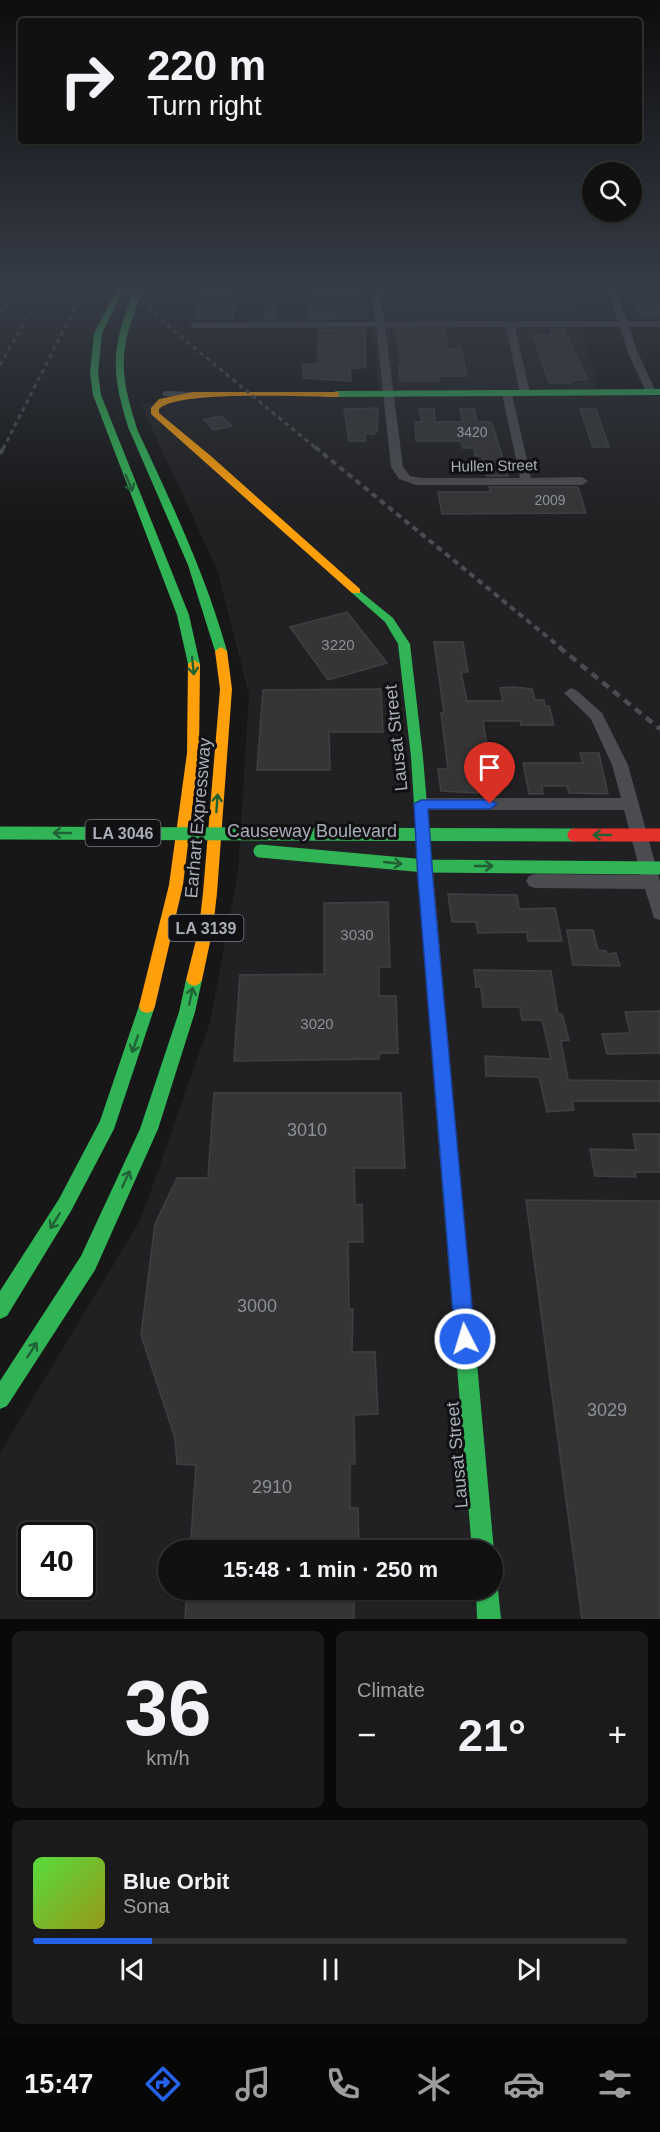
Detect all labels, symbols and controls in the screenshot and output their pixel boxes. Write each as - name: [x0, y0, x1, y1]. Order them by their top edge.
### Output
- icon: right: [48, 42, 126, 120]
- text: 220 m: [147, 42, 266, 89]
- text: Turn right: [147, 91, 262, 121]
- map controls: [582, 162, 642, 222]
- button: search: [582, 162, 642, 222]
- house number: 3420: [456, 424, 488, 440]
- street label: Hullen Street: [450, 456, 538, 475]
- one-way arrow: [125, 473, 136, 491]
- house number: 2009: [534, 492, 566, 508]
- house number: 3220: [321, 636, 355, 653]
- one-way arrow: [188, 656, 199, 676]
- street label: Lausat Street: [380, 684, 412, 792]
- street label: Earhart Expressway: [181, 737, 215, 899]
- pin: [464, 742, 515, 804]
- icon: arrive: [473, 751, 506, 784]
- one-way arrow: [212, 794, 223, 814]
- road number: LA 3046: [86, 820, 160, 846]
- street label: Causeway Boulevard: [227, 821, 397, 841]
- one-way arrow: [53, 827, 73, 839]
- one-way arrow: [592, 829, 612, 841]
- one-way arrow: [382, 858, 402, 869]
- one-way arrow: [473, 860, 493, 872]
- road number: LA 3139: [168, 915, 244, 941]
- house number: 3030: [340, 926, 374, 943]
- one-way arrow: [186, 987, 197, 1006]
- house number: 3020: [300, 1015, 334, 1032]
- one-way arrow: [128, 1034, 139, 1053]
- house number: 3010: [287, 1120, 327, 1140]
- one-way arrow: [120, 1171, 132, 1189]
- one-way arrow: [49, 1212, 61, 1229]
- house number: 3000: [237, 1296, 277, 1316]
- position arrow: [433, 1307, 497, 1371]
- one-way arrow: [25, 1341, 38, 1358]
- house number: 3029: [587, 1400, 627, 1420]
- street label: Lausat Street: [442, 1401, 472, 1509]
- house number: 2910: [252, 1477, 292, 1497]
- speed limit sign: 40: [18, 1522, 96, 1600]
- text: 15:48 · 1 min · 250 m: [223, 1557, 438, 1582]
- text: 36: [125, 1664, 211, 1752]
- text: Climate: [357, 1679, 425, 1701]
- text: 21°: [458, 1710, 526, 1761]
- text: −: [357, 1716, 376, 1753]
- text: +: [608, 1716, 627, 1753]
- text: km/h: [146, 1747, 190, 1769]
- text: Blue Orbit: [123, 1869, 229, 1894]
- text: Sona: [123, 1895, 170, 1917]
- icon: previous: [116, 1953, 149, 1986]
- icon: pause: [314, 1953, 347, 1986]
- icon: next: [512, 1953, 545, 1986]
- icon: directions: [142, 2063, 184, 2105]
- icon: music: [232, 2063, 274, 2105]
- icon: phone: [322, 2063, 364, 2105]
- icon: climate: [413, 2063, 455, 2105]
- icon: car: [503, 2063, 545, 2105]
- icon: filters: [594, 2063, 636, 2105]
- text: 15:47: [24, 2069, 93, 2099]

